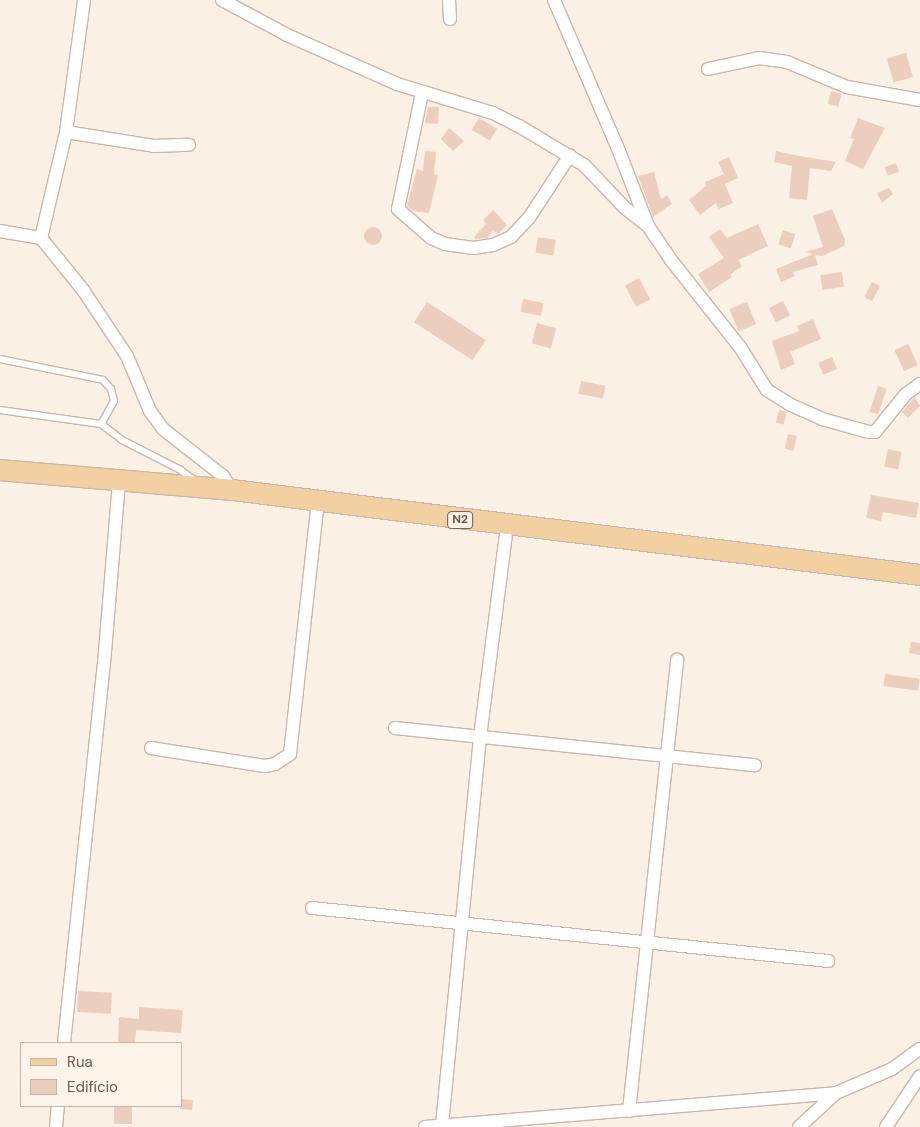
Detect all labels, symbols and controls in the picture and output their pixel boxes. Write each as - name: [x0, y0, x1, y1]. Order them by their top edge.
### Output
- road number: N2: [446, 510, 474, 530]
- legend: [20, 1042, 182, 1107]
- text: Rua: [67, 1052, 93, 1072]
- text: Edifício: [67, 1077, 118, 1097]

